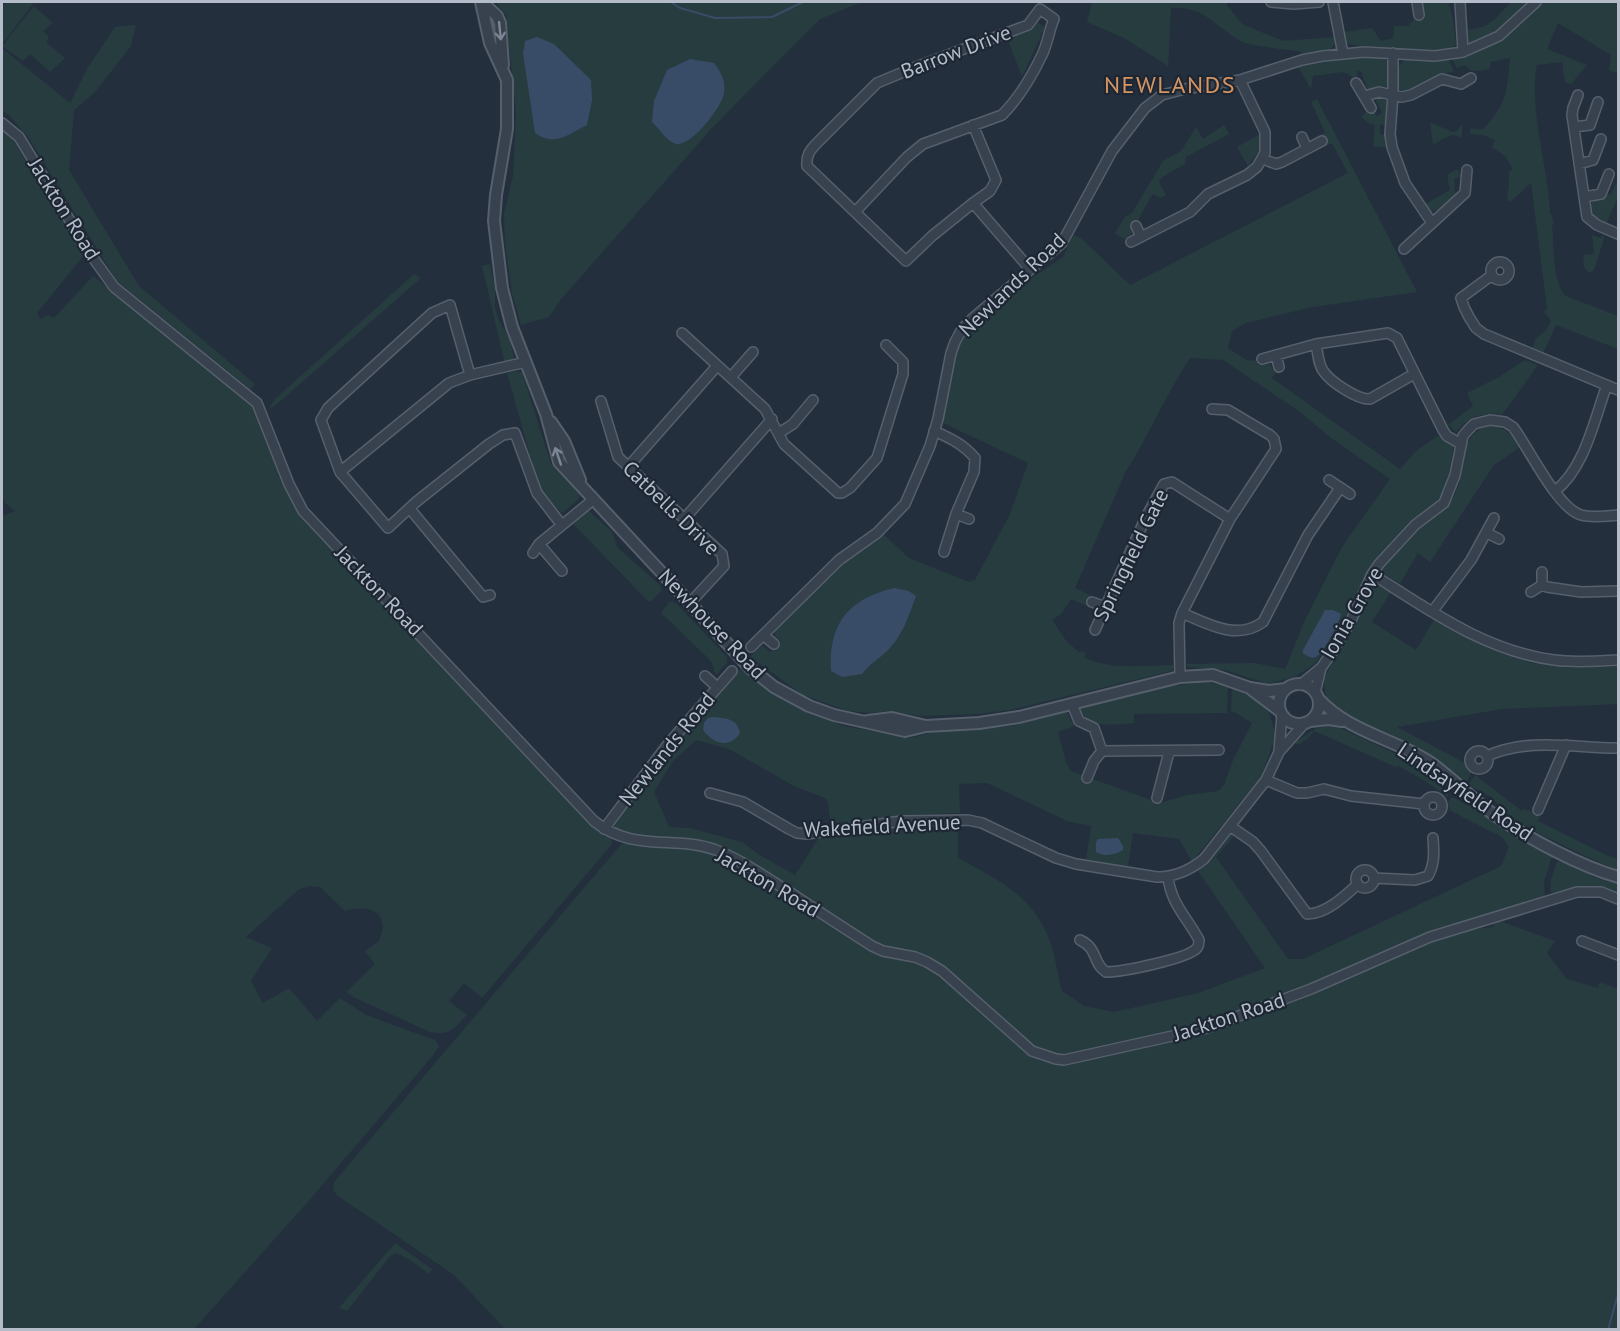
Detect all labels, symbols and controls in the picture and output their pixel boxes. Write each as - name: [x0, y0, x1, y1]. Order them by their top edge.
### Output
- street label: Barrow Drive: [897, 18, 1015, 85]
- one-way arrow: [495, 21, 506, 41]
- district label: NEWLANDS: [1104, 69, 1236, 100]
- street label: Jackton Road: [22, 152, 107, 265]
- street label: Newlands Road: [953, 227, 1071, 342]
- one-way arrow: [552, 448, 563, 466]
- street label: Catbells Drive: [617, 455, 726, 561]
- street label: Springfield Gate: [1087, 484, 1174, 625]
- street label: Jackton Road: [329, 539, 429, 642]
- street label: Ionia Grove: [1314, 562, 1389, 664]
- street label: Newhouse Road: [653, 563, 772, 685]
- street label: Newlands Road: [613, 686, 721, 811]
- street label: Lindsayfield Road: [1392, 736, 1538, 847]
- street label: Wakefield Avenue: [803, 808, 961, 843]
- street label: Jackton Road: [711, 841, 825, 923]
- street label: Jackton Road: [1169, 986, 1288, 1048]

